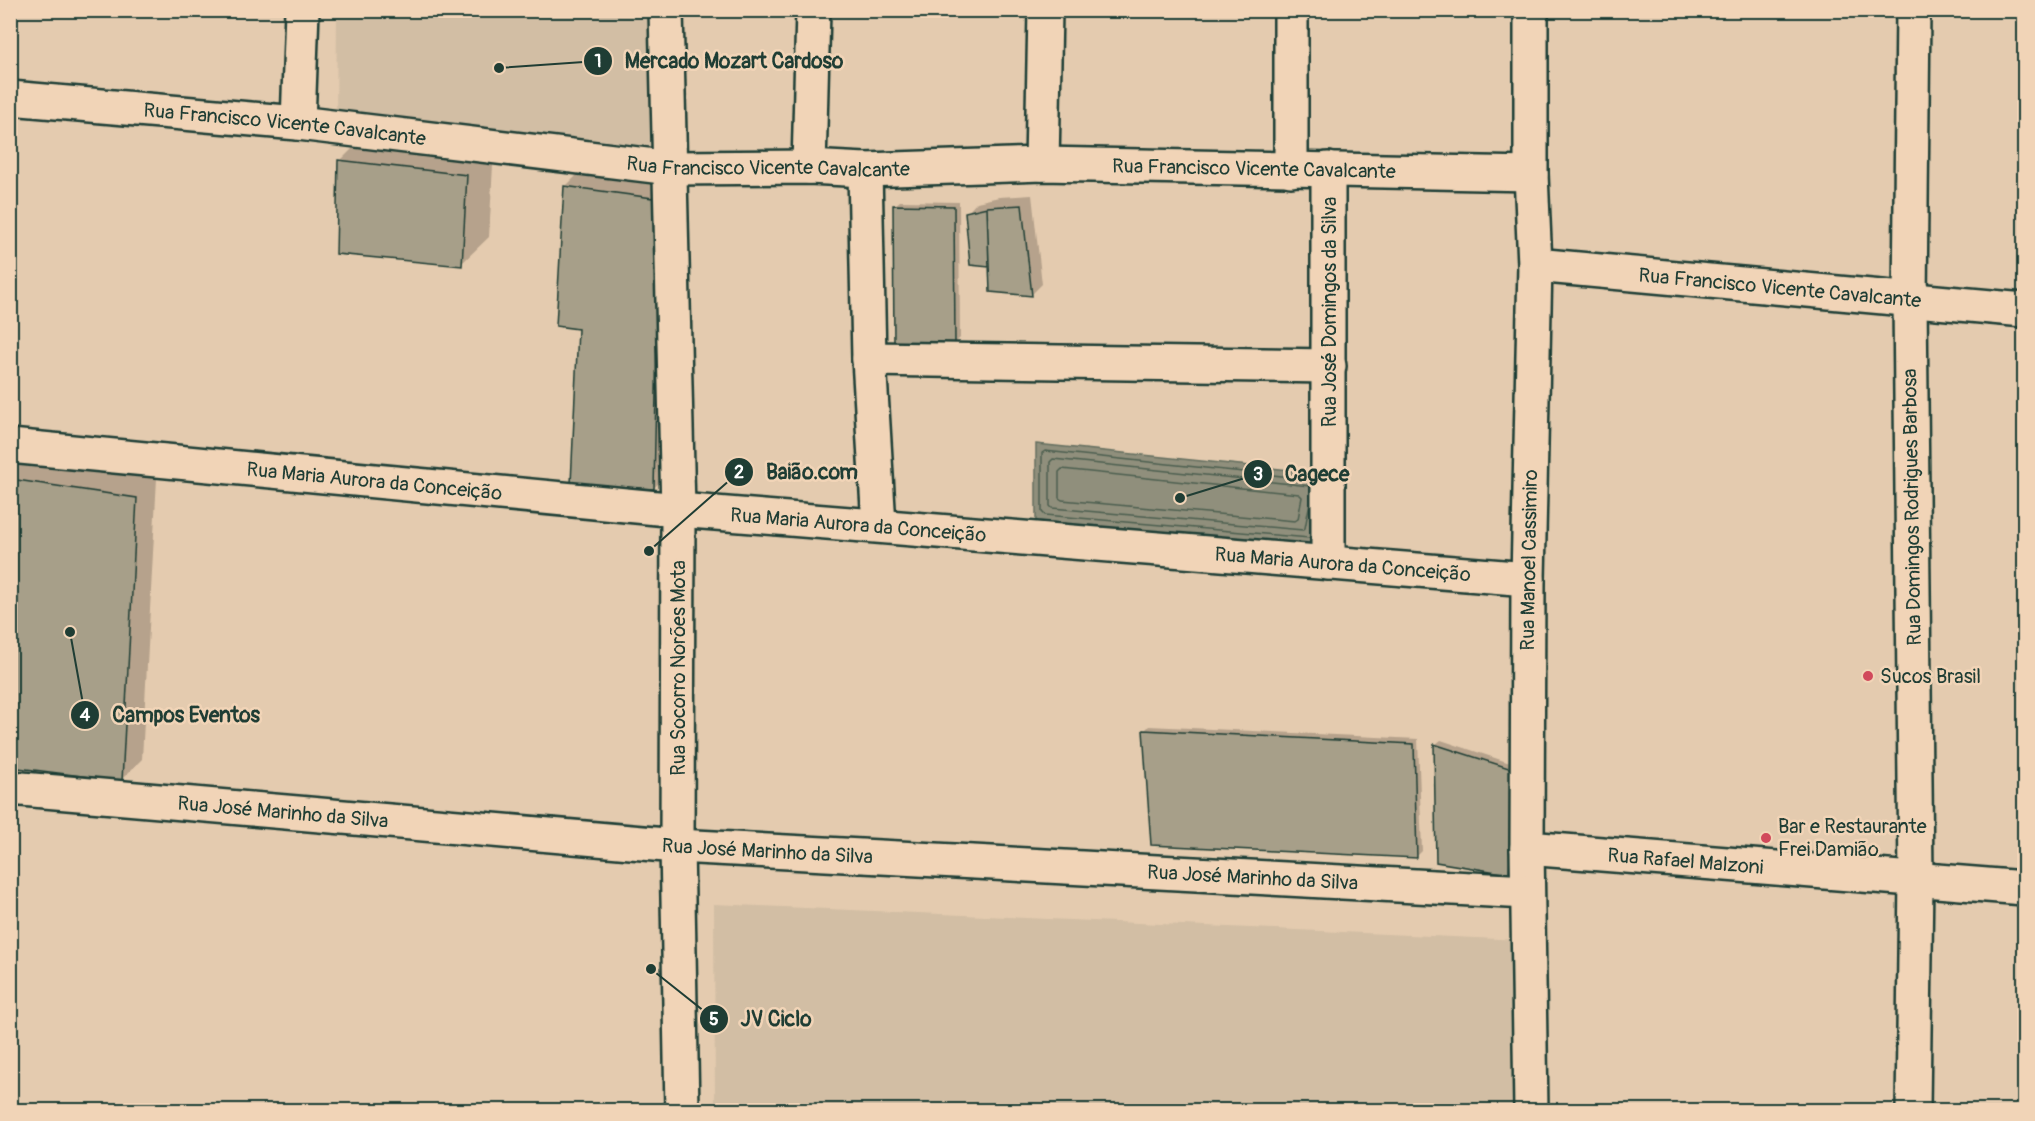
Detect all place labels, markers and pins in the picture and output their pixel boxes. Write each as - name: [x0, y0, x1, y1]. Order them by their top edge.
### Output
- callout: Mercado Mozart Cardoso: [583, 42, 856, 81]
- callout: Baião.com: [724, 452, 870, 491]
- callout: Cagece: [1243, 454, 1362, 493]
- place label: Sucos Brasil: [1880, 664, 1981, 689]
- marker: Sucos Brasil: [1861, 669, 1875, 683]
- callout: Campos Eventos: [70, 695, 272, 734]
- place label: Bar e Restaurante Frei Damião: [1778, 814, 1927, 862]
- marker: Bar e Restaurante Frei Damião: [1759, 831, 1773, 845]
- callout: JV Ciclo: [699, 999, 824, 1038]

